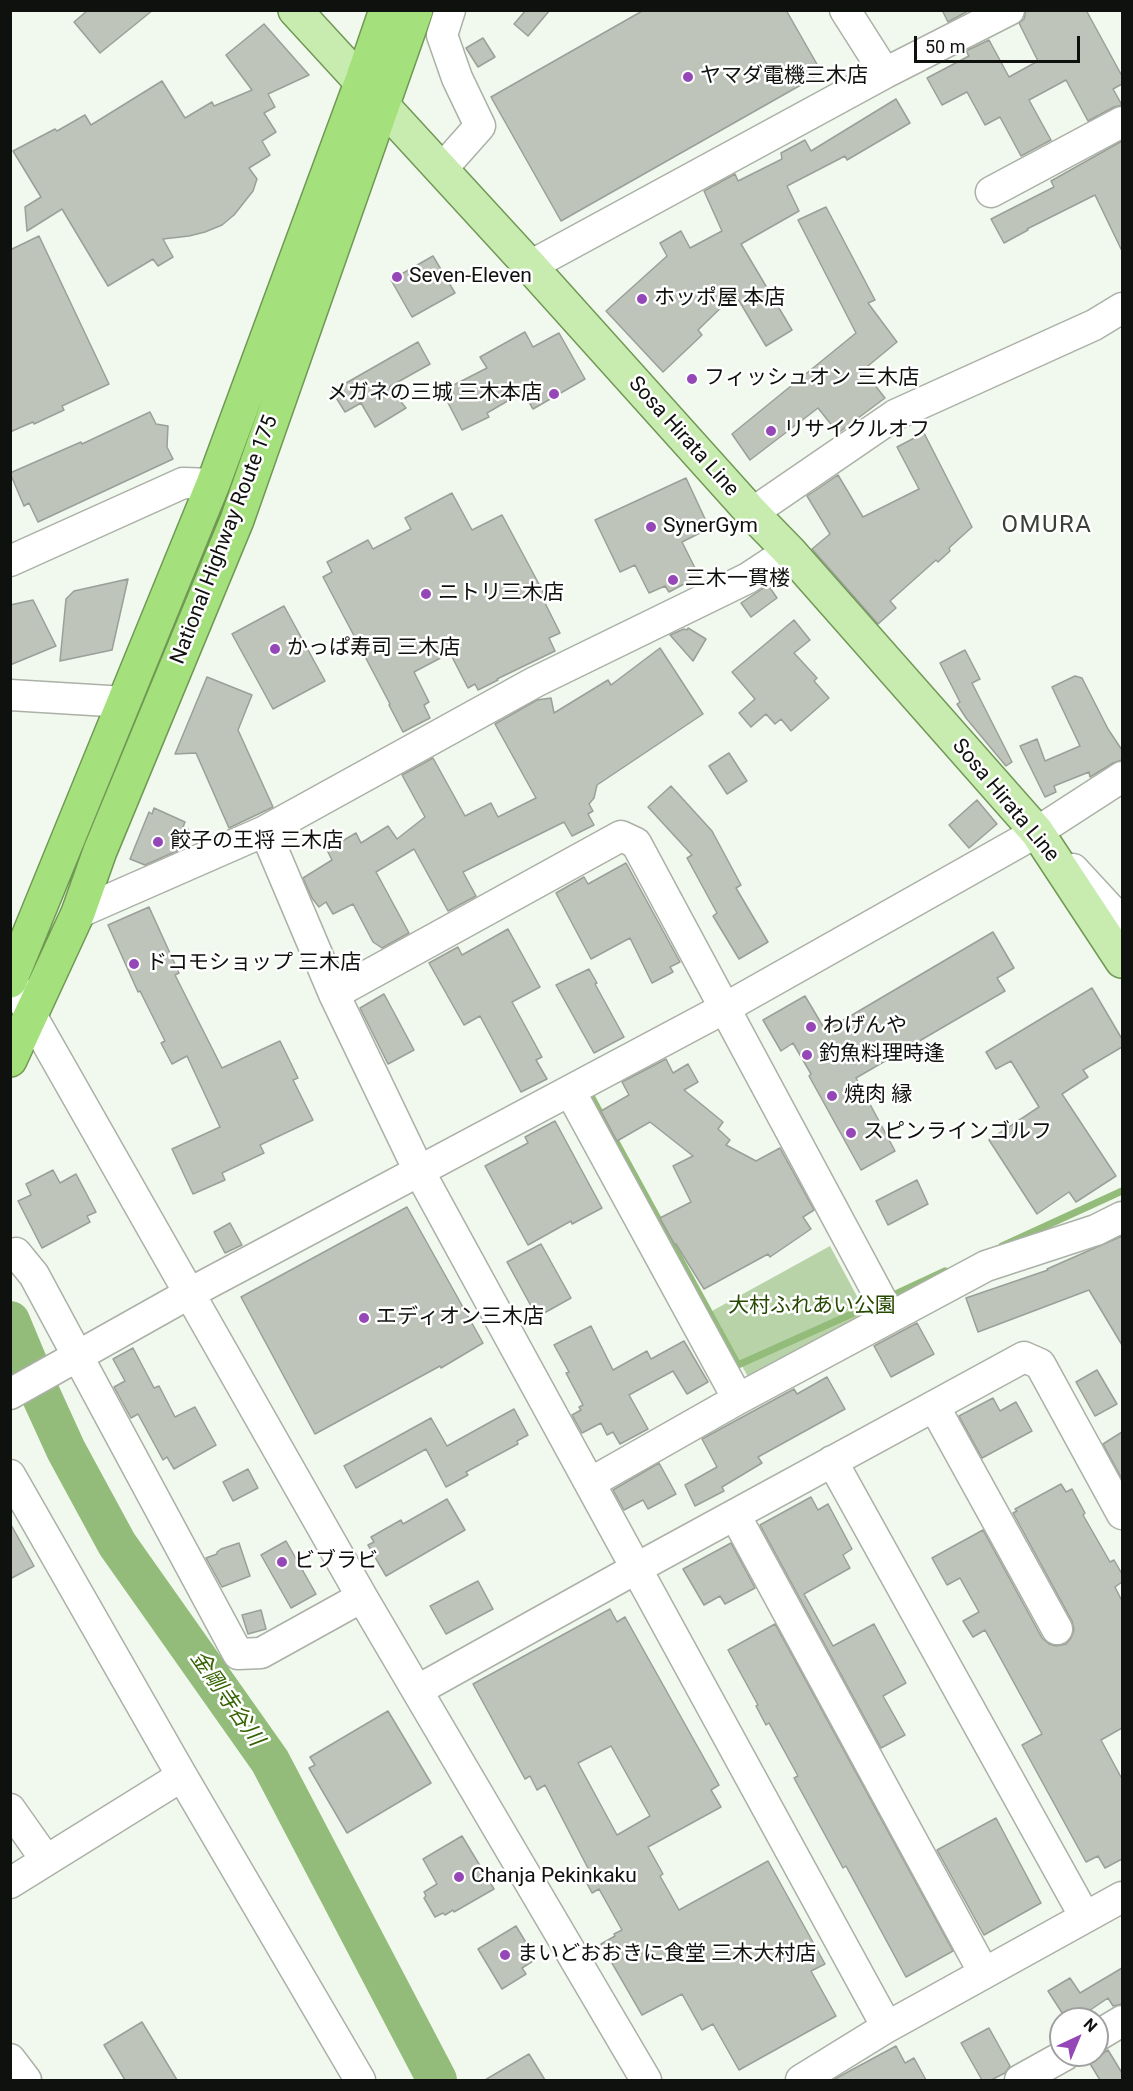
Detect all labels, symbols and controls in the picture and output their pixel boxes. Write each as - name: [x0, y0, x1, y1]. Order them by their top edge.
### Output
- scale bar: [917, 24, 1084, 62]
- text: 50 m: [925, 36, 965, 57]
- place label: ヤマダ電機三木店: [700, 64, 868, 90]
- marker: ヤマダ電機三木店: [681, 70, 695, 84]
- place label: Seven-Eleven: [409, 264, 532, 290]
- marker: Seven-Eleven: [390, 270, 404, 284]
- place label: ホッポ屋 本店: [654, 286, 785, 312]
- marker: ホッポ屋 本店: [635, 292, 649, 306]
- place label: フィッシュオン 三木店: [704, 366, 919, 392]
- street label: Sosa Hirata Line: [623, 372, 743, 502]
- marker: フィッシュオン 三木店: [685, 372, 699, 386]
- place label: メガネの三城 三木本店: [327, 381, 542, 407]
- marker: メガネの三城 三木本店: [547, 387, 561, 401]
- street label: National Highway Route 175: [166, 412, 284, 668]
- place label: リサイクルオフ: [783, 418, 930, 444]
- marker: リサイクルオフ: [764, 424, 778, 438]
- district label: OMURA: [1002, 512, 1092, 540]
- place label: SynerGym: [663, 514, 758, 540]
- marker: SynerGym: [644, 520, 658, 534]
- place label: 三木一貫楼: [685, 567, 790, 593]
- marker: 三木一貫楼: [666, 573, 680, 587]
- place label: ニトリ三木店: [438, 581, 564, 607]
- marker: ニトリ三木店: [419, 587, 433, 601]
- place label: かっぱ寿司 三木店: [287, 636, 460, 662]
- marker: かっぱ寿司 三木店: [268, 642, 282, 656]
- street label: Sosa Hirata Line: [946, 734, 1064, 868]
- place label: 餃子の王将 三木店: [170, 829, 343, 855]
- marker: 餃子の王将 三木店: [151, 835, 165, 849]
- place label: ドコモショップ 三木店: [146, 951, 361, 977]
- marker: ドコモショップ 三木店: [127, 957, 141, 971]
- place label: わげんや: [823, 1014, 907, 1040]
- marker: わげんや: [804, 1020, 818, 1034]
- place label: 釣魚料理時逢: [819, 1042, 945, 1068]
- marker: 釣魚料理時逢: [800, 1048, 814, 1062]
- place label: 焼肉 縁: [844, 1083, 912, 1109]
- marker: 焼肉 縁: [825, 1089, 839, 1103]
- place label: スピンラインゴルフ: [863, 1120, 1052, 1146]
- marker: スピンラインゴルフ: [844, 1126, 858, 1140]
- park label: 大村ふれあい公園: [728, 1294, 896, 1320]
- place label: エディオン三木店: [376, 1305, 544, 1331]
- marker: エディオン三木店: [357, 1311, 371, 1325]
- place label: ビブラビ: [294, 1549, 378, 1575]
- marker: ビブラビ: [275, 1555, 289, 1569]
- water label: 金剛寺谷川: [184, 1646, 268, 1752]
- place label: Chanja Pekinkaku: [471, 1864, 637, 1890]
- marker: Chanja Pekinkaku: [452, 1870, 466, 1884]
- place label: まいどおおきに食堂 三木大村店: [517, 1942, 816, 1968]
- marker: まいどおおきに食堂 三木大村店: [498, 1948, 512, 1962]
- north arrow: [1049, 2007, 1109, 2067]
- text: N: [1080, 2014, 1101, 2036]

